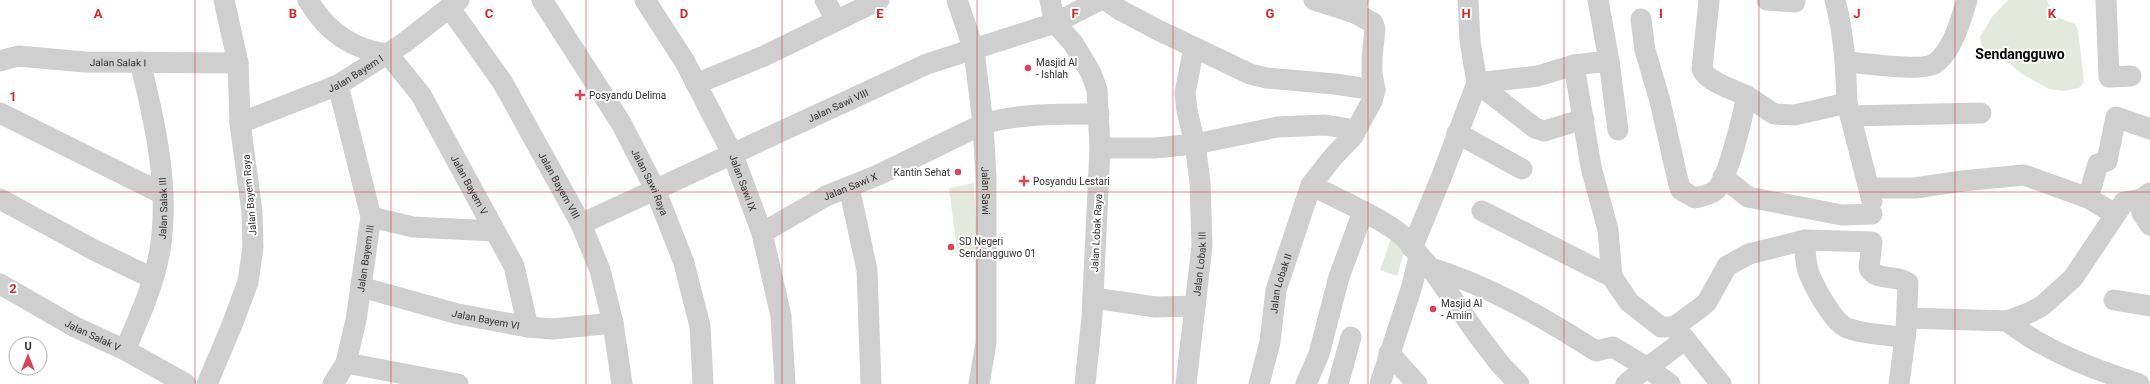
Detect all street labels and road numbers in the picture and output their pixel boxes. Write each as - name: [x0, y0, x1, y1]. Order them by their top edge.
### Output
- street label: Jalan Bayem I: [327, 53, 385, 94]
- street label: Jalan Salak I: [90, 57, 146, 68]
- street label: Jalan Sawi VIII: [806, 87, 870, 124]
- street label: Jalan Sawi Raya: [629, 147, 670, 217]
- street label: Jalan Bayem VIII: [536, 150, 582, 221]
- street label: Jalan Bayem V: [449, 153, 490, 217]
- street label: Jalan Sawi IX: [727, 153, 758, 213]
- street label: Jalan Bayem Raya: [240, 154, 259, 236]
- street label: Jalan Sawi: [979, 166, 991, 215]
- street label: Jalan Sawi X: [822, 171, 879, 202]
- street label: Jalan Salak III: [157, 177, 169, 240]
- street label: Jalan Lobak Raya: [1089, 194, 1104, 272]
- street label: Jalan Bayem III: [355, 224, 376, 293]
- street label: Jalan Lobak III: [1191, 231, 1208, 297]
- street label: Jalan Lobak II: [1268, 252, 1294, 314]
- street label: Jalan Bayem VI: [450, 308, 521, 331]
- street label: Jalan Salak V: [63, 317, 123, 353]

